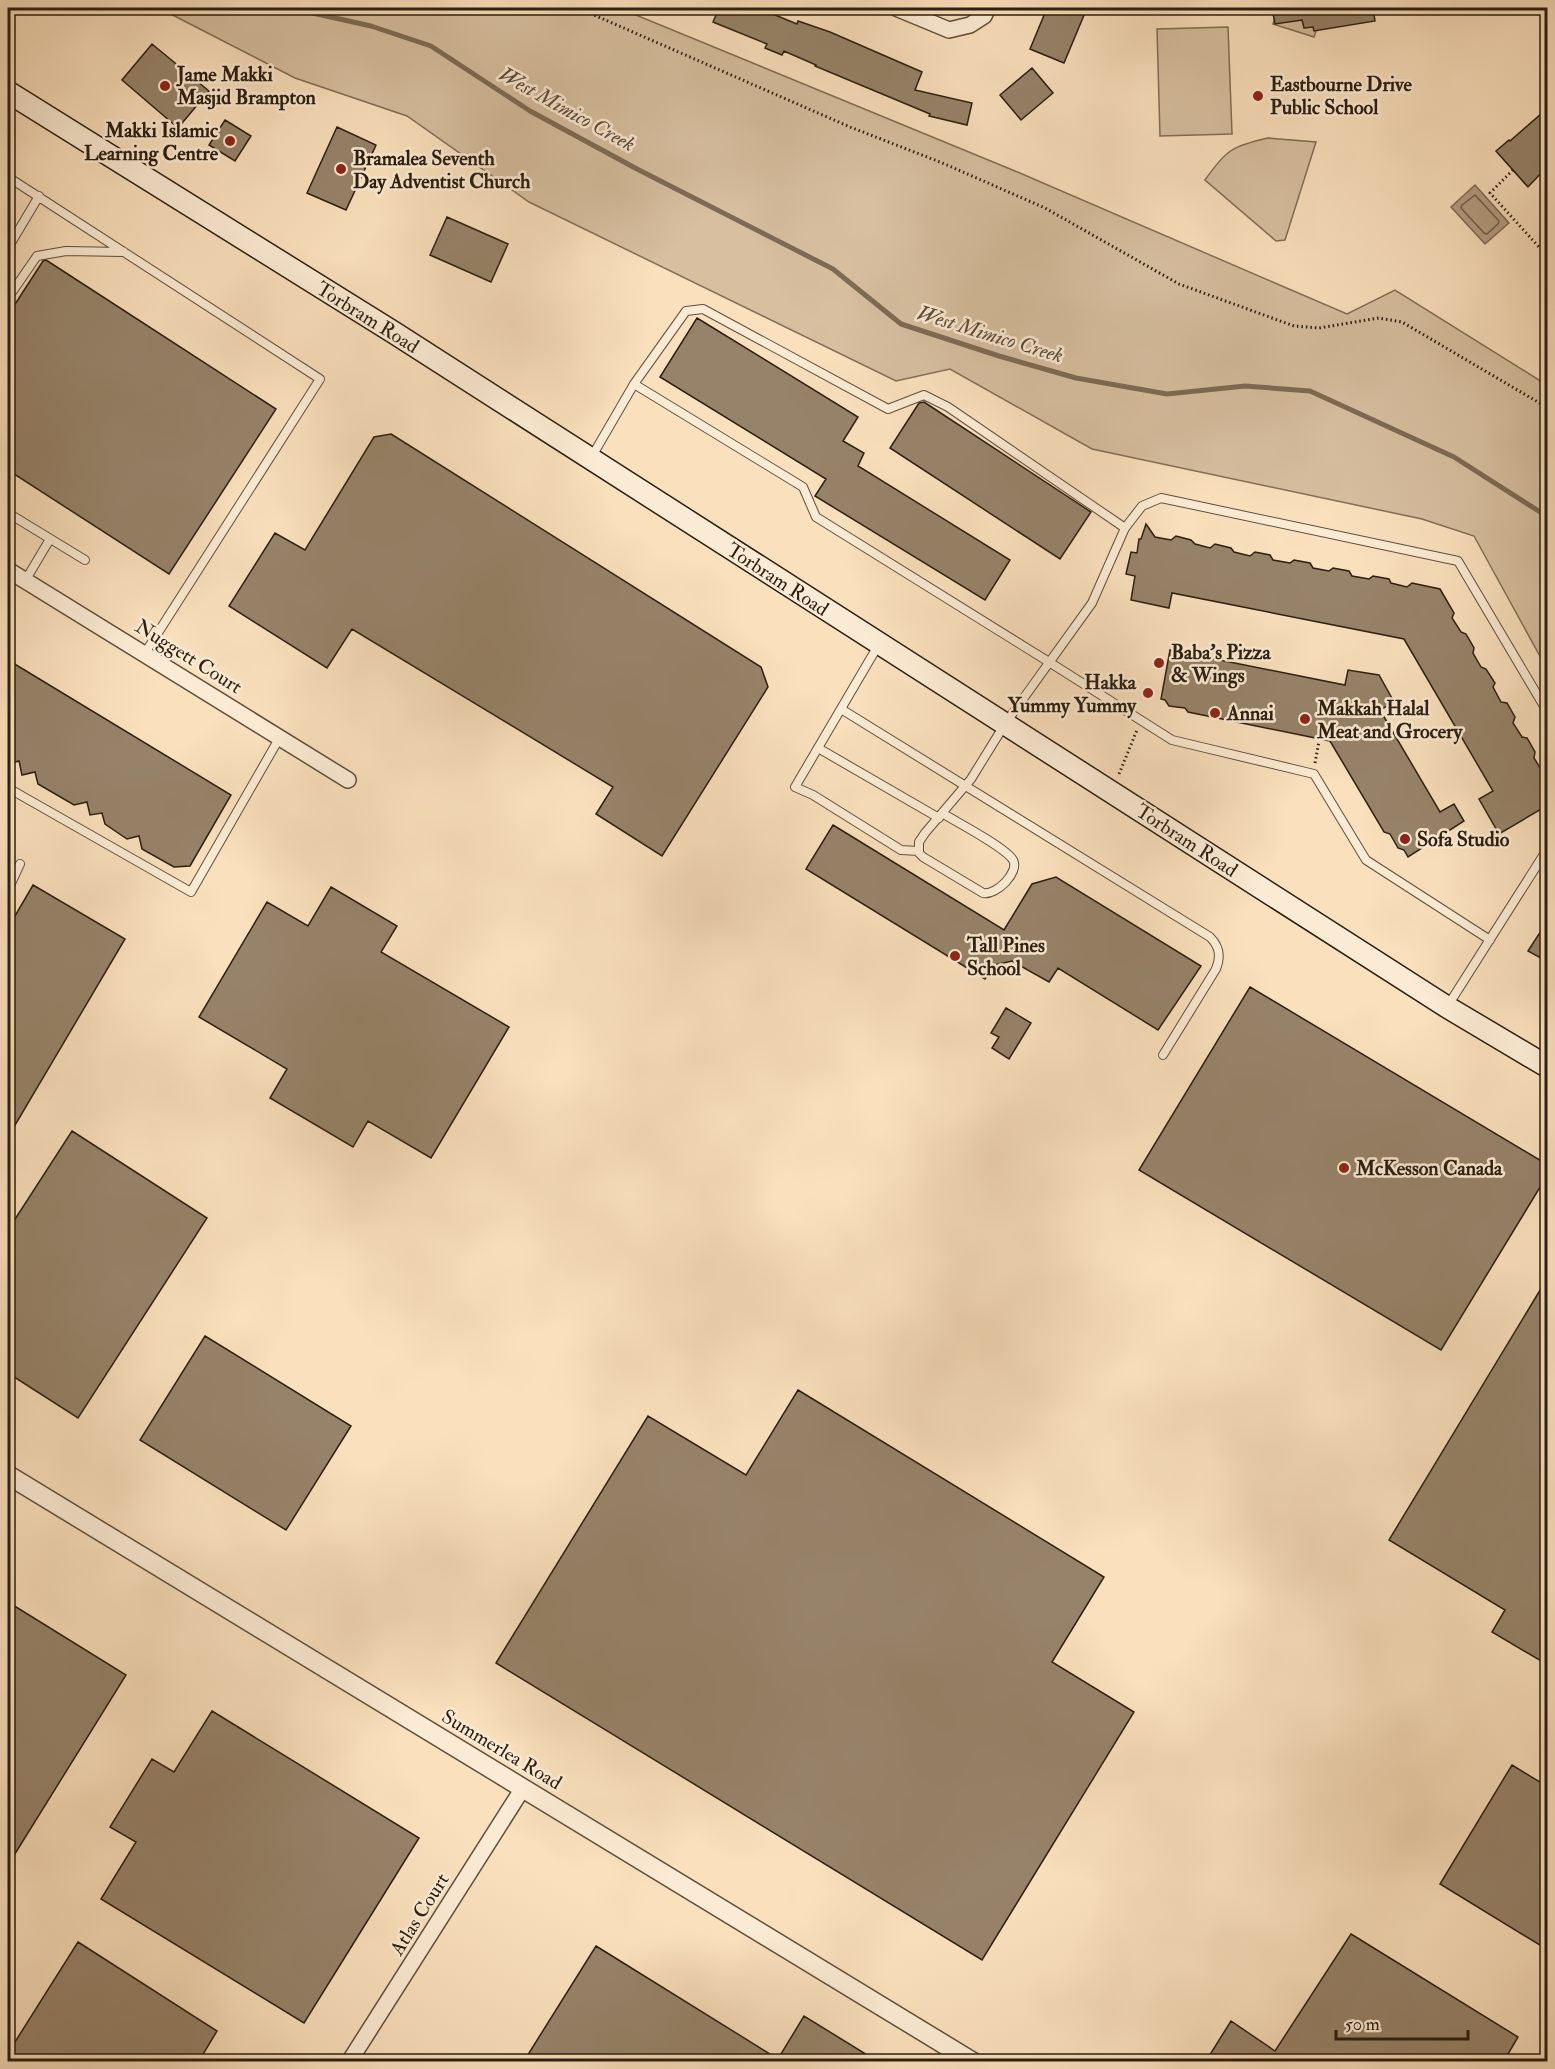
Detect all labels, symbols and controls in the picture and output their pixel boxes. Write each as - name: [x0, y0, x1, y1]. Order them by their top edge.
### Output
- water label: West Mimico Creek: [494, 61, 640, 158]
- place label: Jame Makki Masjid Brampton: [176, 62, 317, 111]
- place label: Eastbourne Drive Public School: [1270, 72, 1413, 120]
- marker: Jame Makki Masjid Brampton: [158, 79, 172, 93]
- marker: Eastbourne Drive Public School: [1251, 89, 1265, 103]
- place label: Makki Islamic Learning Centre: [84, 118, 219, 167]
- marker: Makki Islamic Learning Centre: [223, 134, 237, 148]
- place label: Bramalea Seventh Day Adventist Church: [353, 146, 531, 195]
- marker: Bramalea Seventh Day Adventist Church: [334, 162, 348, 176]
- street label: Torbram Road: [312, 276, 424, 359]
- water label: West Mimico Creek: [913, 299, 1066, 370]
- street label: Torbram Road: [722, 537, 833, 622]
- street label: Nuggett Court: [131, 614, 247, 700]
- place label: Baba's Pizza & Wings: [1171, 640, 1271, 689]
- marker: Baba's Pizza & Wings: [1152, 656, 1166, 670]
- place label: Hakka Yummy Yummy: [1007, 670, 1137, 719]
- marker: Hakka Yummy Yummy: [1141, 686, 1155, 700]
- place label: Makkah Halal Meat and Grocery: [1316, 696, 1464, 745]
- place label: Annai: [1226, 701, 1275, 726]
- marker: Annai: [1208, 706, 1222, 720]
- marker: Makkah Halal Meat and Grocery: [1298, 712, 1312, 726]
- street label: Torbram Road: [1131, 798, 1242, 883]
- place label: Sofa Studio: [1417, 827, 1510, 852]
- marker: Sofa Studio: [1398, 832, 1412, 846]
- place label: Tall Pines School: [966, 933, 1045, 981]
- marker: Tall Pines School: [948, 949, 962, 963]
- place label: McKesson Canada: [1355, 1156, 1503, 1181]
- marker: McKesson Canada: [1337, 1161, 1351, 1175]
- street label: Summerlea Road: [437, 1704, 566, 1795]
- street label: Atlas Court: [384, 1868, 455, 1961]
- scale bar: [1336, 2003, 1468, 2041]
- text: 50 m: [1345, 2013, 1380, 2036]

